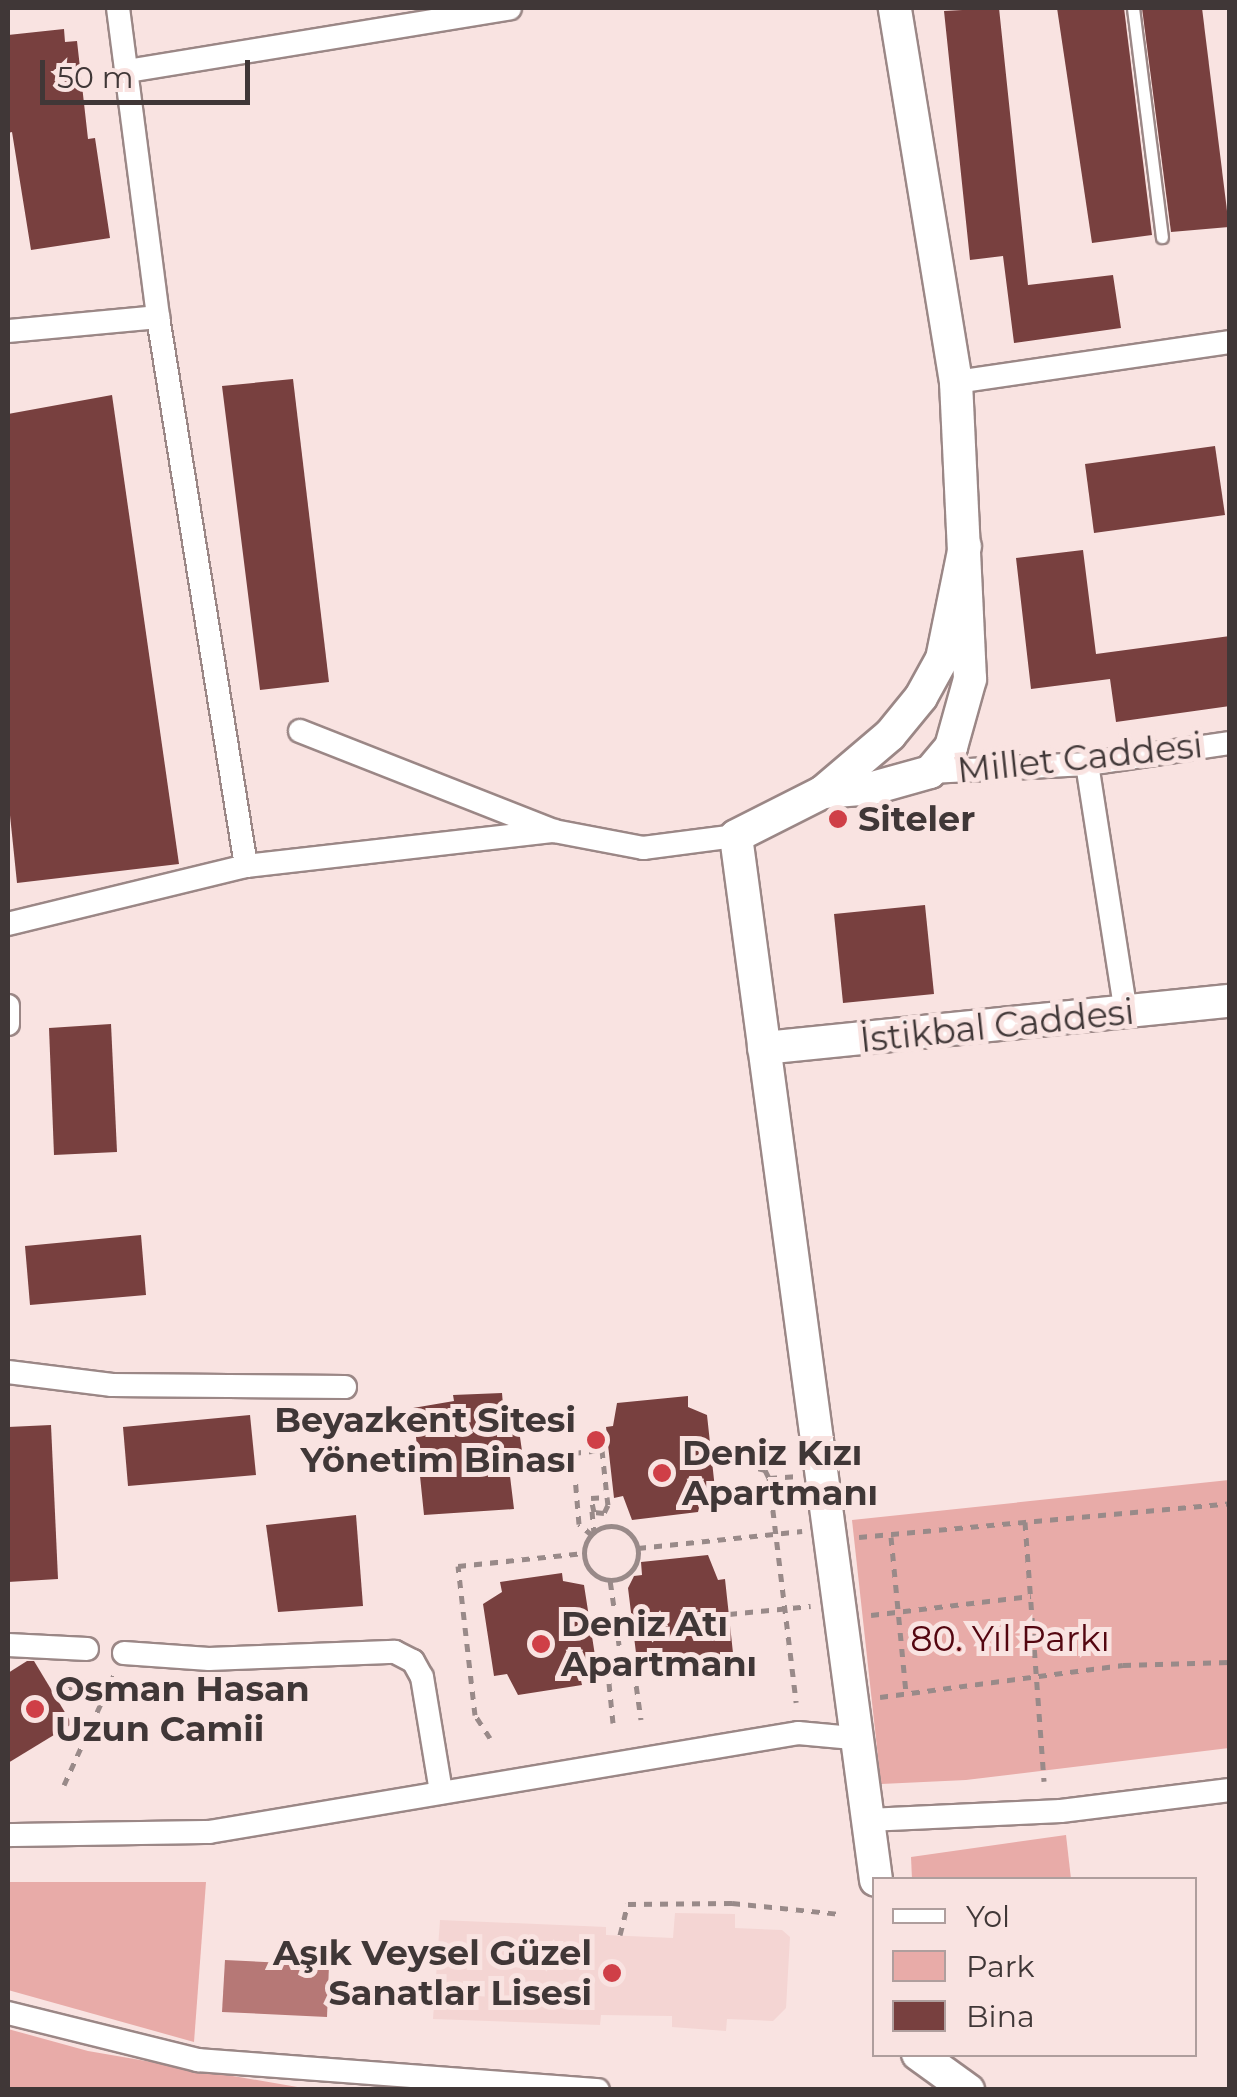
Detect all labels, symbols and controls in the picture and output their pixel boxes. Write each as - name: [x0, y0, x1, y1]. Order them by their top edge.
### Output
- scale bar: [45, 40, 255, 102]
- text: 50 m: [57, 59, 134, 96]
- street label: Millet Caddesi: [955, 724, 1205, 792]
- place label: Siteler: [858, 798, 975, 840]
- marker: Siteler: [827, 808, 849, 830]
- street label: İstikbal Caddesi: [858, 991, 1136, 1061]
- place label: Beyazkent Sitesi Yönetim Binası: [274, 1399, 576, 1481]
- marker: Beyazkent Sitesi Yönetim Binası: [585, 1429, 607, 1451]
- place label: Deniz Kızı Apartmanı: [682, 1432, 878, 1514]
- marker: Deniz Kızı Apartmanı: [651, 1462, 673, 1484]
- place label: Deniz Atı Apartmanı: [561, 1603, 757, 1685]
- park label: 80. Yıl Parkı: [910, 1618, 1110, 1660]
- marker: Deniz Atı Apartmanı: [530, 1633, 552, 1655]
- place label: Osman Hasan Uzun Camii: [55, 1668, 310, 1750]
- marker: Osman Hasan Uzun Camii: [24, 1698, 46, 1720]
- legend: [872, 1877, 1197, 2057]
- text: Yol: [966, 1898, 1010, 1935]
- place label: Aşık Veysel Güzel Sanatlar Lisesi: [273, 1932, 592, 2014]
- text: Park: [966, 1948, 1035, 1985]
- marker: Aşık Veysel Güzel Sanatlar Lisesi: [601, 1962, 623, 1984]
- text: Bina: [966, 1998, 1035, 2035]

